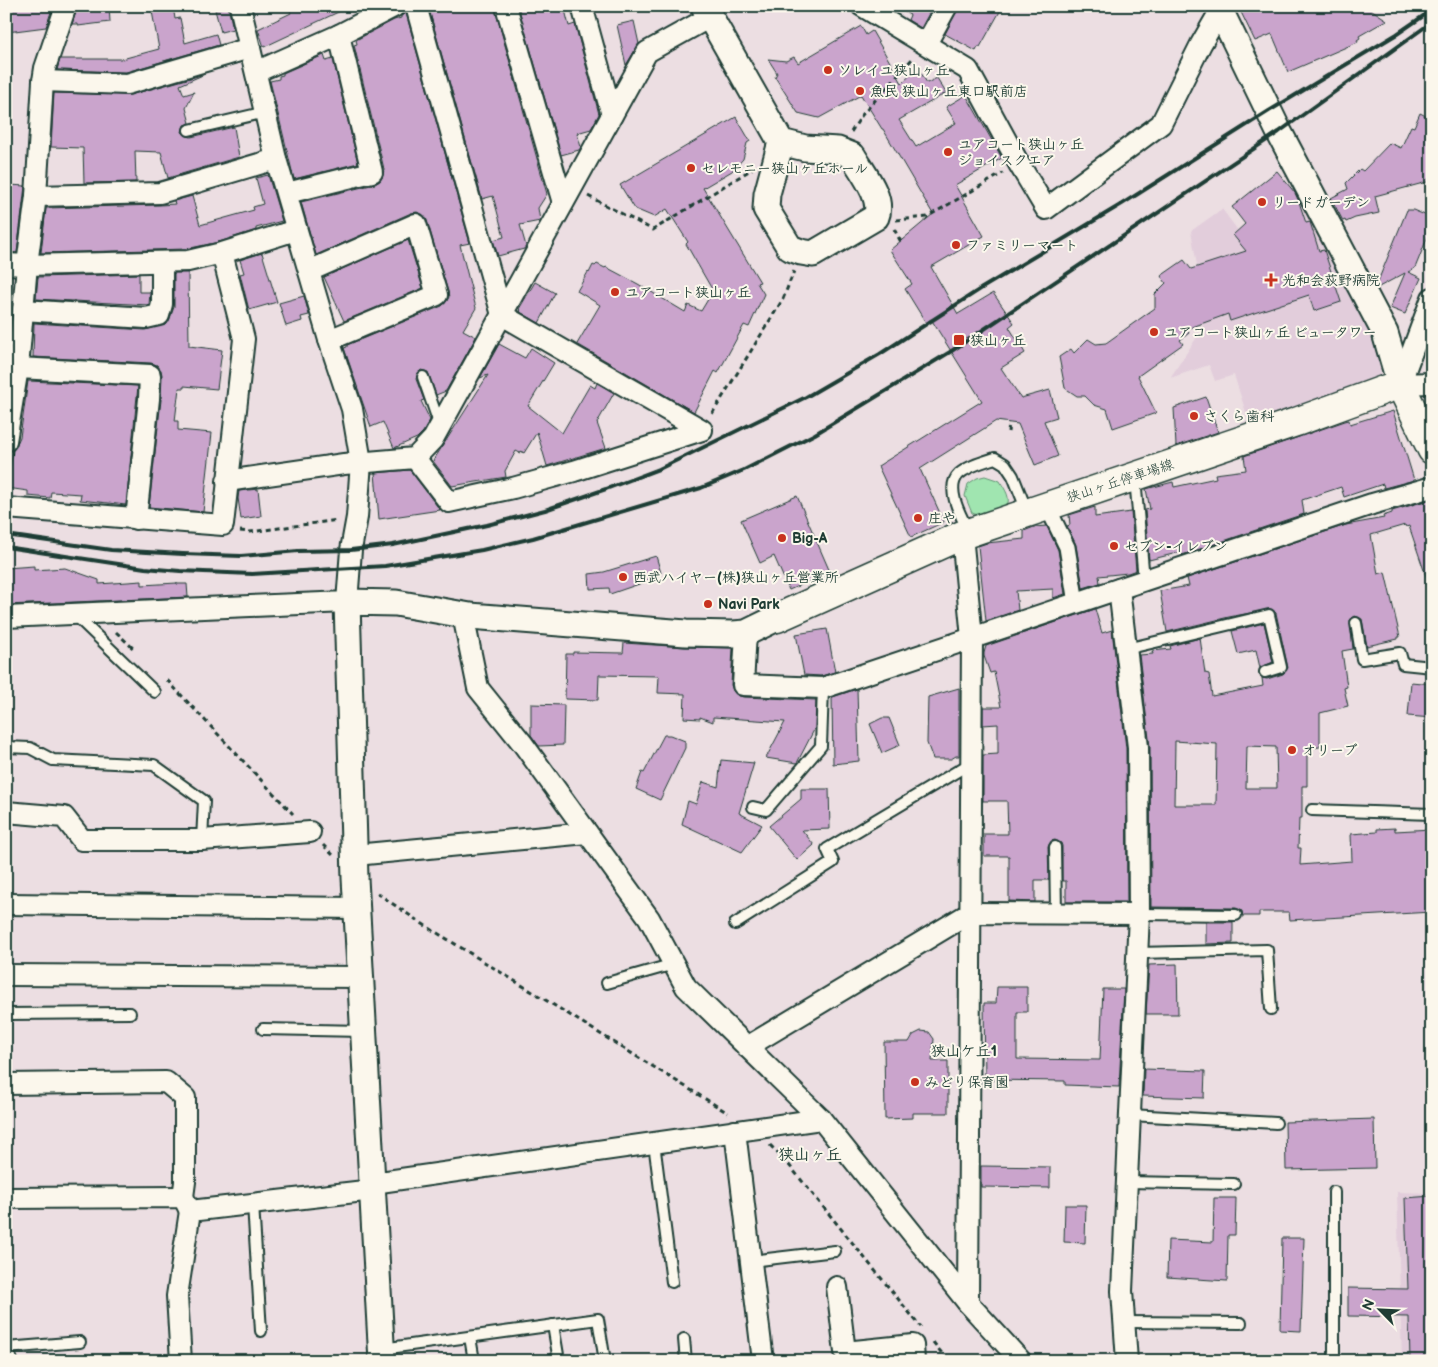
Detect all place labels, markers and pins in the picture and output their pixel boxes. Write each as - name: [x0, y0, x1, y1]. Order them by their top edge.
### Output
- place label: ソレイユ狭山ヶ丘: [838, 62, 949, 79]
- marker: ソレイユ狭山ヶ丘: [822, 64, 834, 76]
- place label: 魚民 狭山ヶ丘東口駅前店: [870, 83, 1028, 100]
- marker: 魚民 狭山ヶ丘東口駅前店: [854, 85, 866, 97]
- place label: ユアコート狭山ヶ丘 ジョイスクエア: [958, 136, 1084, 169]
- marker: ユアコート狭山ヶ丘 ジョイスクエア: [942, 146, 954, 158]
- place label: セレモニー狭山ヶ丘ホール: [701, 160, 868, 177]
- marker: セレモニー狭山ヶ丘ホール: [685, 162, 697, 174]
- place label: リードガーデン: [1272, 194, 1370, 211]
- marker: リードガーデン: [1256, 196, 1268, 208]
- place label: ファミリーマート: [966, 237, 1079, 254]
- marker: ファミリーマート: [950, 239, 962, 251]
- place label: 光和会荻野病院: [1282, 272, 1380, 289]
- marker: 光和会荻野病院: [1264, 273, 1278, 287]
- place label: ユアコート狭山ヶ丘: [625, 284, 751, 301]
- marker: ユアコート狭山ヶ丘: [609, 286, 621, 298]
- place label: ユアコート狭山ヶ丘 ビュータワー: [1164, 324, 1377, 341]
- marker: ユアコート狭山ヶ丘 ビュータワー: [1148, 326, 1160, 338]
- place label: 狭山ヶ丘: [970, 332, 1026, 349]
- marker: 狭山ヶ丘: [952, 333, 966, 347]
- place label: さくら歯科: [1204, 408, 1275, 425]
- marker: さくら歯科: [1188, 410, 1200, 422]
- place label: 庄や: [928, 510, 956, 527]
- marker: 庄や: [912, 512, 924, 524]
- place label: Big-A: [792, 530, 828, 547]
- marker: Big-A: [776, 532, 788, 544]
- place label: セブン-イレブン: [1124, 538, 1228, 555]
- marker: セブン-イレブン: [1108, 540, 1120, 552]
- place label: 西武ハイヤー(株)狭山ヶ丘営業所: [633, 569, 839, 586]
- marker: 西武ハイヤー(株)狭山ヶ丘営業所: [617, 571, 629, 583]
- place label: Navi Park: [718, 596, 780, 613]
- marker: Navi Park: [702, 598, 714, 610]
- place label: オリーブ: [1302, 742, 1357, 759]
- marker: オリーブ: [1286, 744, 1298, 756]
- place label: みどり保育園: [925, 1074, 1009, 1091]
- marker: みどり保育園: [909, 1076, 921, 1088]

